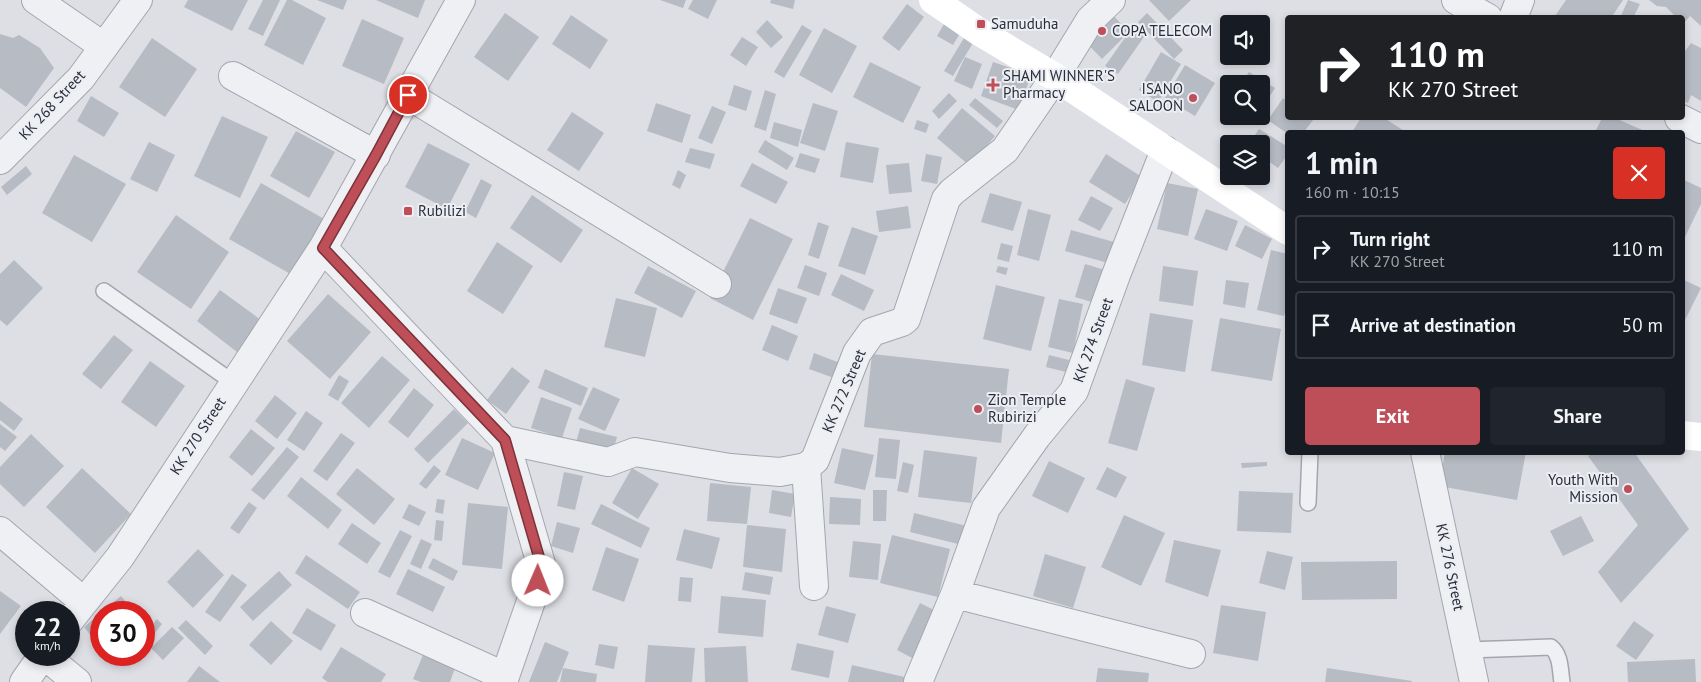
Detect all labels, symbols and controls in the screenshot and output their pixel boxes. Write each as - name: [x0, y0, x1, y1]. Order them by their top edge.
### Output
- place label: Samuduha: [991, 14, 1058, 33]
- map controls: [1220, 15, 1270, 185]
- button: sound: [1220, 15, 1270, 65]
- marker: Samuduha: [975, 18, 987, 30]
- place label: COPA TELECOM: [1112, 21, 1212, 40]
- marker: COPA TELECOM: [1096, 25, 1108, 37]
- text: 110 m: [1388, 31, 1485, 77]
- icon: right: [1305, 35, 1370, 100]
- street label: KK 268 Street: [14, 66, 89, 144]
- place label: SHAMI WINNER'S Pharmacy: [1003, 66, 1115, 102]
- pin: [387, 74, 429, 116]
- button: search: [1220, 75, 1270, 125]
- text: KK 270 Street: [1388, 75, 1518, 103]
- marker: SHAMI WINNER'S Pharmacy: [987, 79, 999, 91]
- place label: ISANO SALOON: [1129, 79, 1183, 115]
- icon: arrive: [394, 81, 422, 109]
- marker: ISANO SALOON: [1187, 92, 1199, 104]
- button: layers: [1220, 135, 1270, 185]
- text: 1 min: [1305, 143, 1378, 182]
- button: close: [1613, 147, 1665, 199]
- text: 160 m · 10:15: [1305, 182, 1400, 202]
- place label: Rubilizi: [418, 201, 466, 220]
- marker: Rubilizi: [402, 205, 414, 217]
- text: Turn right: [1350, 227, 1430, 251]
- icon: right: [1307, 235, 1335, 263]
- text: 110 m: [1611, 237, 1663, 261]
- text: KK 270 Street: [1350, 251, 1445, 271]
- street label: KK 274 Street: [1068, 295, 1117, 385]
- icon: arrive: [1307, 311, 1335, 339]
- text: Arrive at destination: [1350, 313, 1516, 337]
- text: 50 m: [1622, 313, 1663, 337]
- street label: KK 272 Street: [817, 346, 870, 435]
- button: Exit: [1305, 387, 1480, 445]
- button: Share: [1490, 387, 1665, 445]
- place label: Zion Temple Rubirizi: [988, 390, 1066, 426]
- street label: KK 270 Street: [165, 393, 230, 478]
- marker: Zion Temple Rubirizi: [972, 403, 984, 415]
- place label: Youth With Mission: [1548, 470, 1618, 506]
- marker: Youth With Mission: [1622, 483, 1634, 495]
- street label: KK 276 Street: [1432, 522, 1469, 612]
- position arrow: [511, 554, 563, 606]
- speed limit sign: 30: [90, 601, 155, 666]
- text: 22: [33, 611, 62, 643]
- text: km/h: [34, 638, 61, 653]

